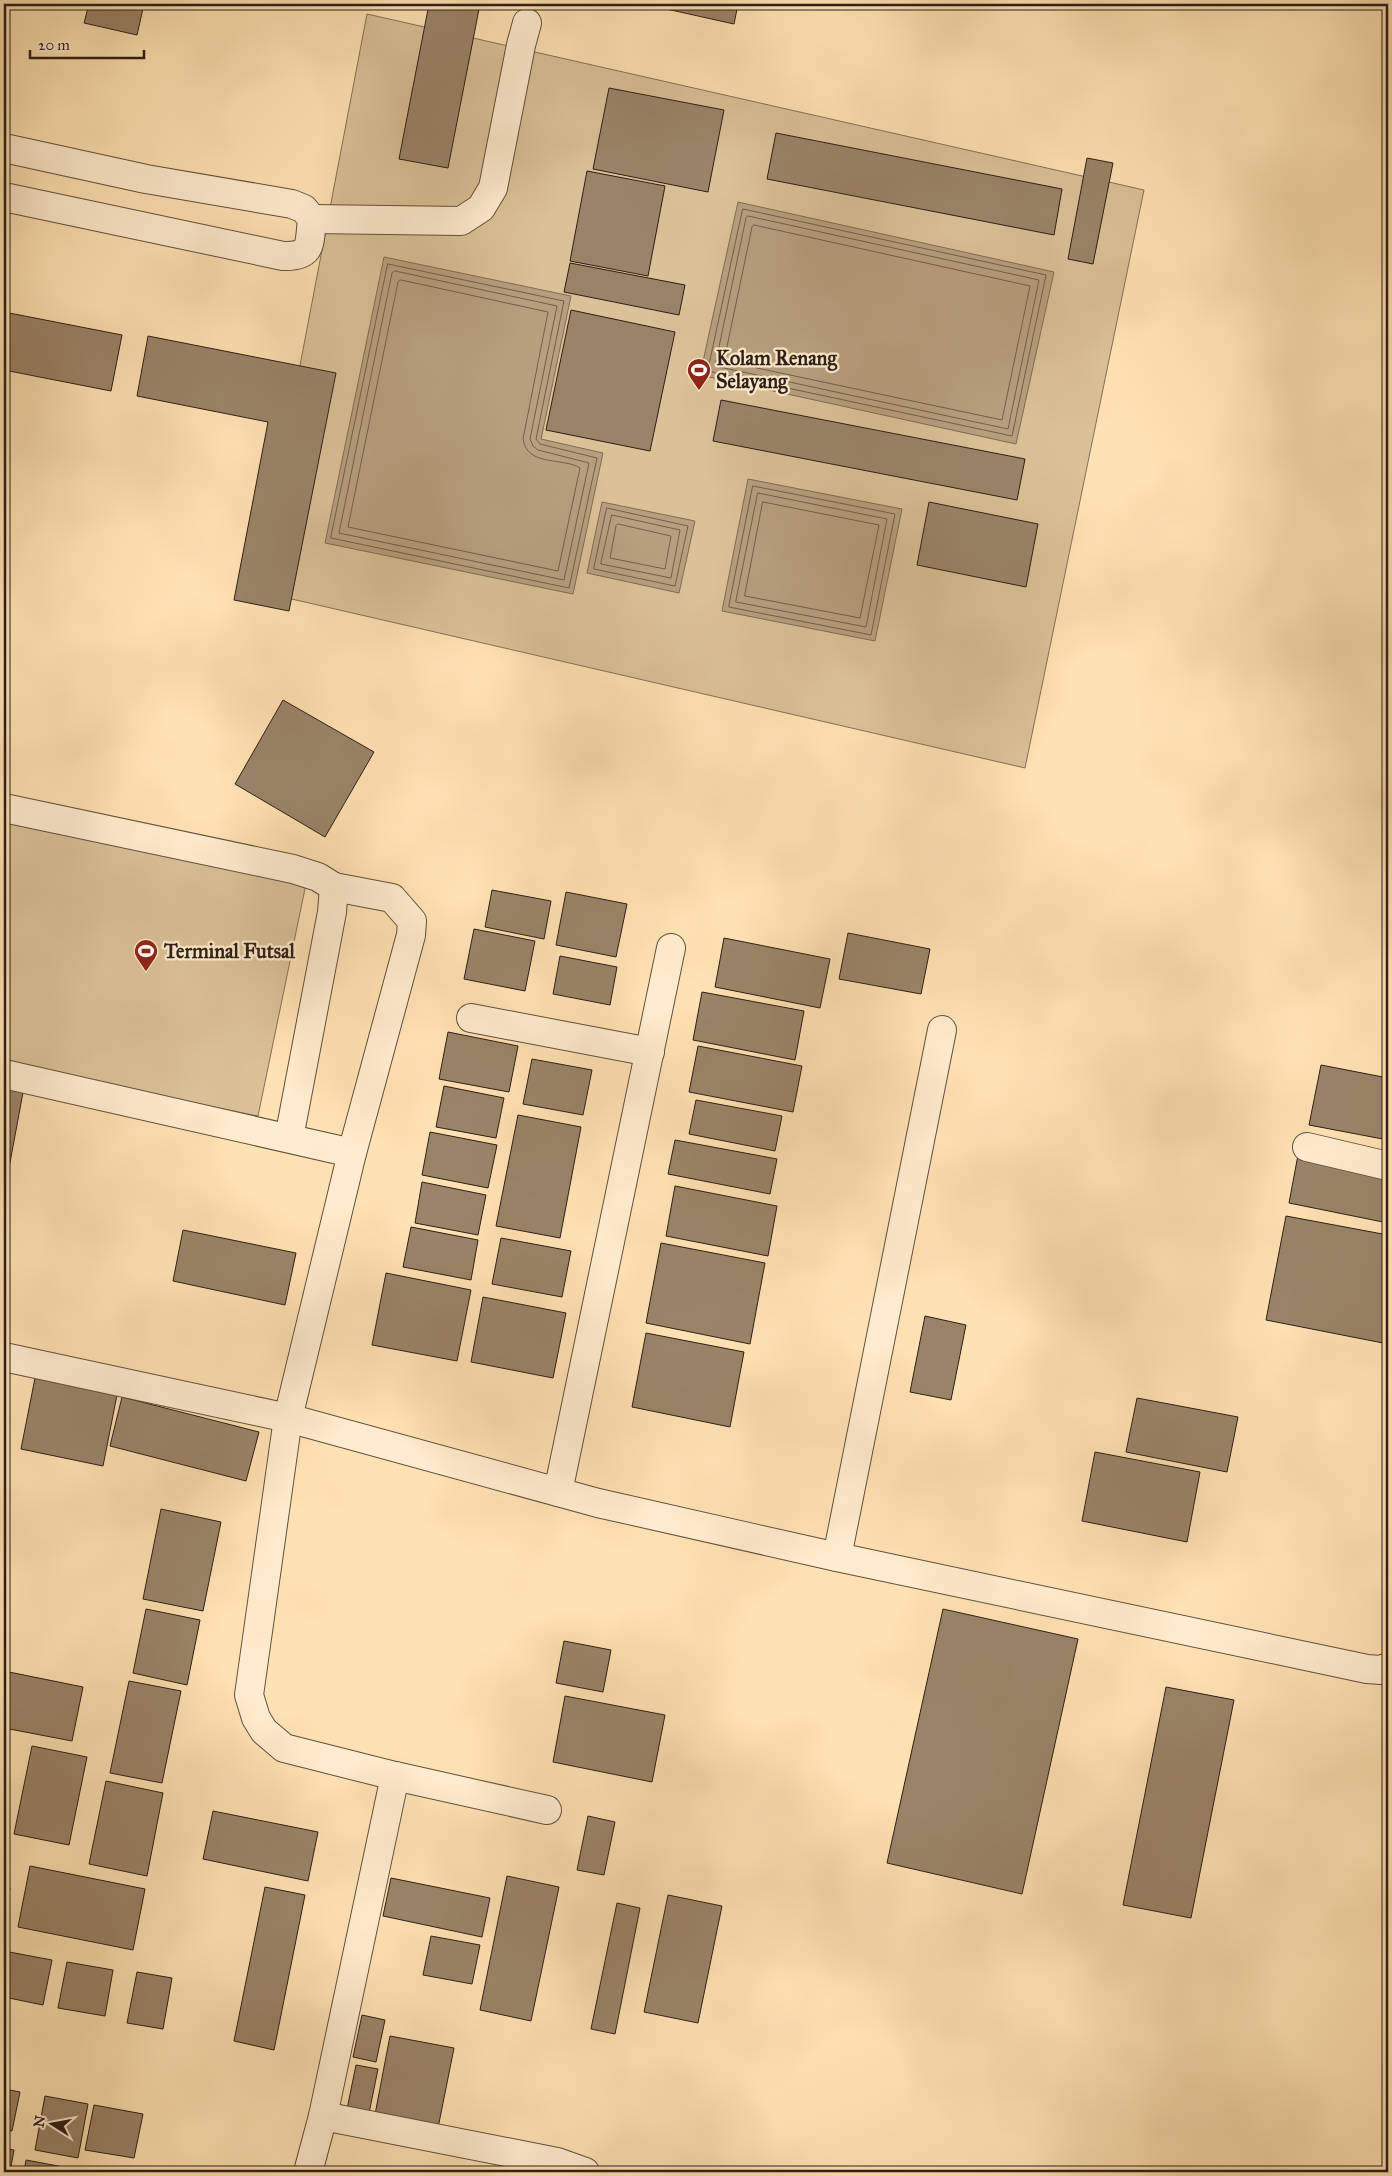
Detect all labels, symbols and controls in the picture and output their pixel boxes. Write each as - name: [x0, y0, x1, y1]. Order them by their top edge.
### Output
- scale bar: [30, 28, 144, 60]
- text: 20 m: [38, 36, 70, 54]
- place label: Kolam Renang Selayang: [716, 346, 837, 394]
- sports icon: Kolam Renang Selayang: [686, 357, 712, 391]
- sports icon: Terminal Futsal: [133, 938, 159, 972]
- place label: Terminal Futsal: [163, 939, 296, 963]
- north arrow: [28, 2098, 78, 2148]
- text: N: [30, 2114, 49, 2129]

